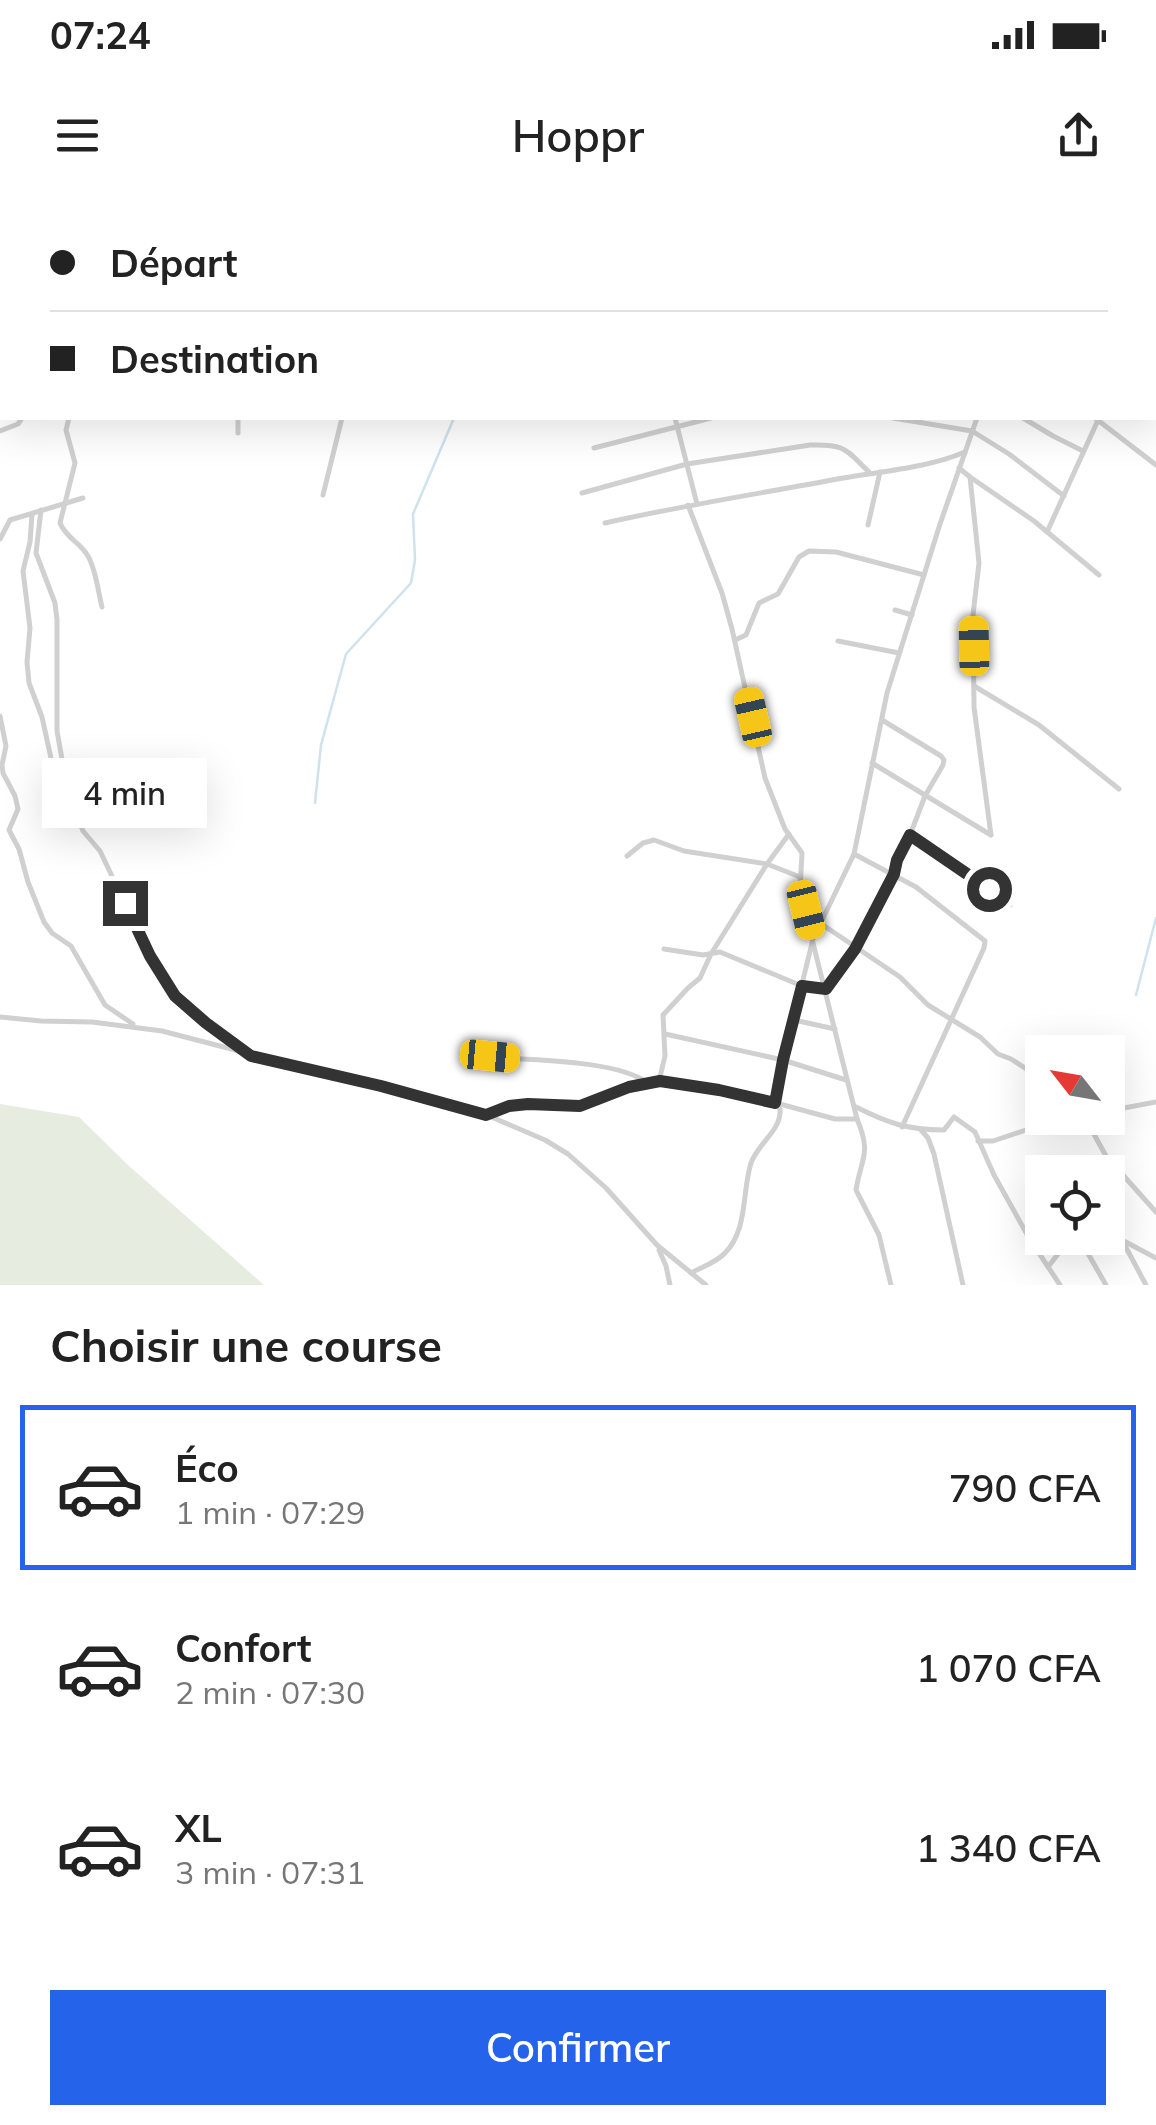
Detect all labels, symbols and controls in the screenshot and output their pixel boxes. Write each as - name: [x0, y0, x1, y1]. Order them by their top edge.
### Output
- text: 07:24: [50, 11, 151, 59]
- text: Hoppr: [512, 107, 644, 163]
- icon: menu: [50, 108, 105, 163]
- icon: share: [1051, 108, 1106, 163]
- text: Départ: [110, 239, 237, 287]
- text: Destination: [110, 335, 319, 383]
- car: [958, 616, 990, 676]
- car: [732, 684, 774, 750]
- callout: 4 min: [42, 758, 208, 828]
- text: 4 min: [83, 773, 166, 813]
- route start: [967, 867, 1012, 912]
- car: [784, 877, 828, 943]
- route end: [103, 881, 148, 926]
- north arrow: [1025, 1035, 1125, 1135]
- map controls: [1025, 1035, 1125, 1255]
- car: [459, 1038, 521, 1074]
- button: locate: [1025, 1155, 1125, 1255]
- text: Choisir une course: [50, 1317, 442, 1373]
- icon: car: [55, 1443, 145, 1533]
- text: Éco: [175, 1444, 239, 1492]
- text: 790 CFA: [949, 1464, 1101, 1512]
- text: 1 min · 07:29: [175, 1492, 365, 1532]
- icon: car: [55, 1623, 145, 1713]
- text: Confort: [175, 1624, 312, 1672]
- text: 1 070 CFA: [916, 1644, 1101, 1692]
- text: 2 min · 07:30: [175, 1672, 365, 1712]
- icon: car: [55, 1803, 145, 1893]
- text: XL: [175, 1804, 222, 1852]
- text: 1 340 CFA: [916, 1824, 1101, 1872]
- text: 3 min · 07:31: [175, 1852, 365, 1892]
- button: Confirmer: [50, 1990, 1106, 2105]

